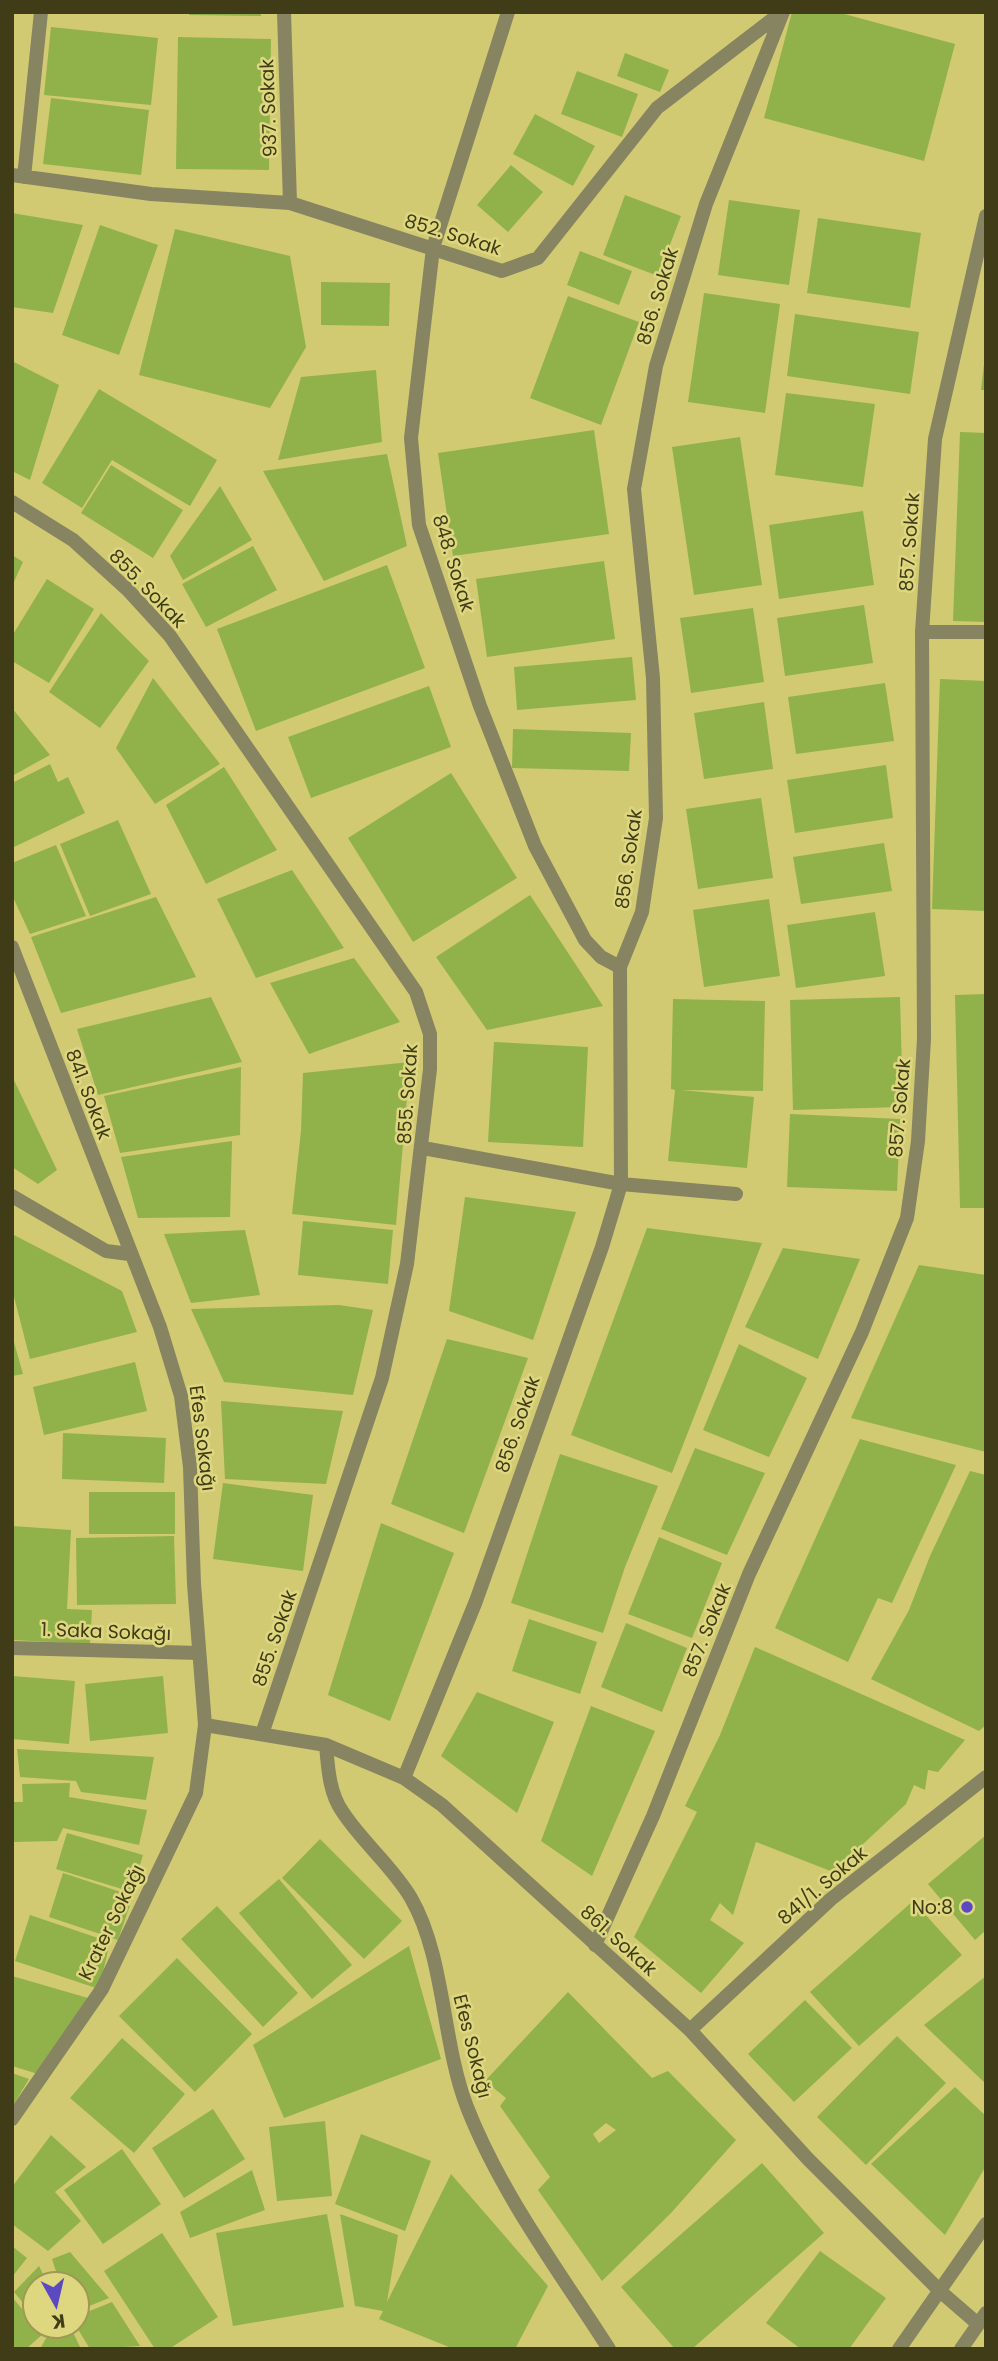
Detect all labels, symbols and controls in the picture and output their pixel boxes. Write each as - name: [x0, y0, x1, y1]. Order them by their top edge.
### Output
- street label: 937. Sokak: [253, 58, 284, 158]
- street label: 852. Sokak: [401, 207, 505, 262]
- street label: 856. Sokak: [630, 244, 685, 348]
- street label: 857. Sokak: [893, 491, 926, 592]
- street label: 848. Sokak: [426, 511, 481, 615]
- street label: 855. Sokak: [103, 543, 192, 634]
- street label: 856. Sokak: [608, 807, 649, 911]
- street label: 855. Sokak: [391, 1043, 424, 1145]
- street label: 841. Sokak: [59, 1045, 118, 1143]
- street label: 857. Sokak: [882, 1057, 917, 1159]
- street label: 856. Sokak: [488, 1372, 547, 1476]
- street label: Efes Sokağı: [183, 1384, 222, 1492]
- street label: 857. Sokak: [675, 1579, 738, 1681]
- street label: 855. Sokak: [245, 1586, 304, 1690]
- street label: 1. Saka Sokağı: [40, 1616, 172, 1647]
- street label: 841/1. Sokak: [772, 1840, 873, 1931]
- street label: Krater Sokağı: [72, 1860, 151, 1985]
- place label: No:8: [911, 1894, 953, 1921]
- street label: 861. Sokak: [574, 1899, 663, 1982]
- marker: No:8: [959, 1899, 975, 1915]
- street label: Efes Sokağı: [447, 1991, 498, 2101]
- north arrow: [21, 2270, 91, 2340]
- text: K: [50, 2307, 67, 2336]

